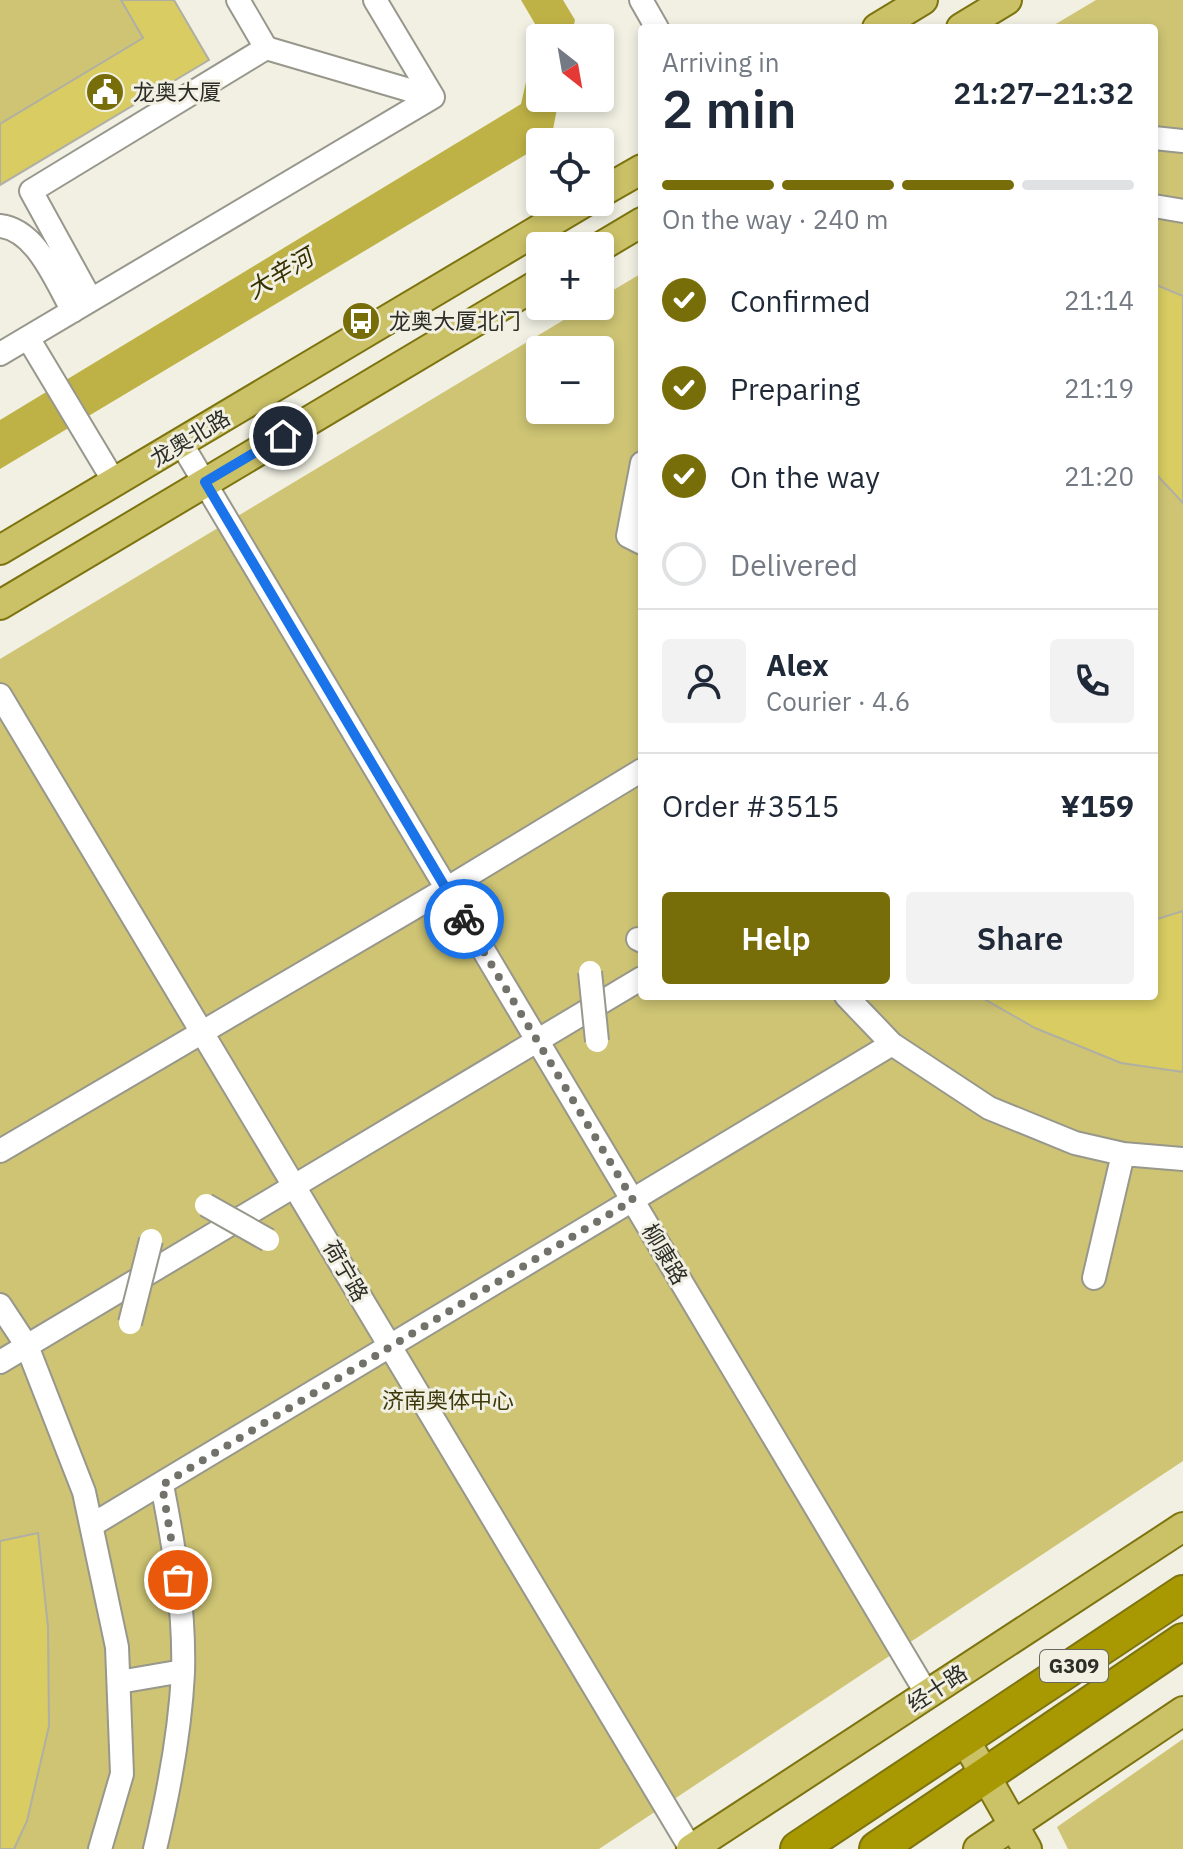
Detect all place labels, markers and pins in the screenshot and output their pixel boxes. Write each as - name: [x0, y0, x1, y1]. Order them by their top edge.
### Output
- public building icon: 龙奥大厦: [84, 71, 126, 113]
- place label: 龙奥大厦: [133, 77, 221, 106]
- bus stop icon: 龙奥大厦北门: [340, 300, 382, 342]
- place label: 龙奥大厦北门: [389, 306, 521, 335]
- pin: [249, 402, 317, 470]
- pin: [144, 1546, 212, 1614]

